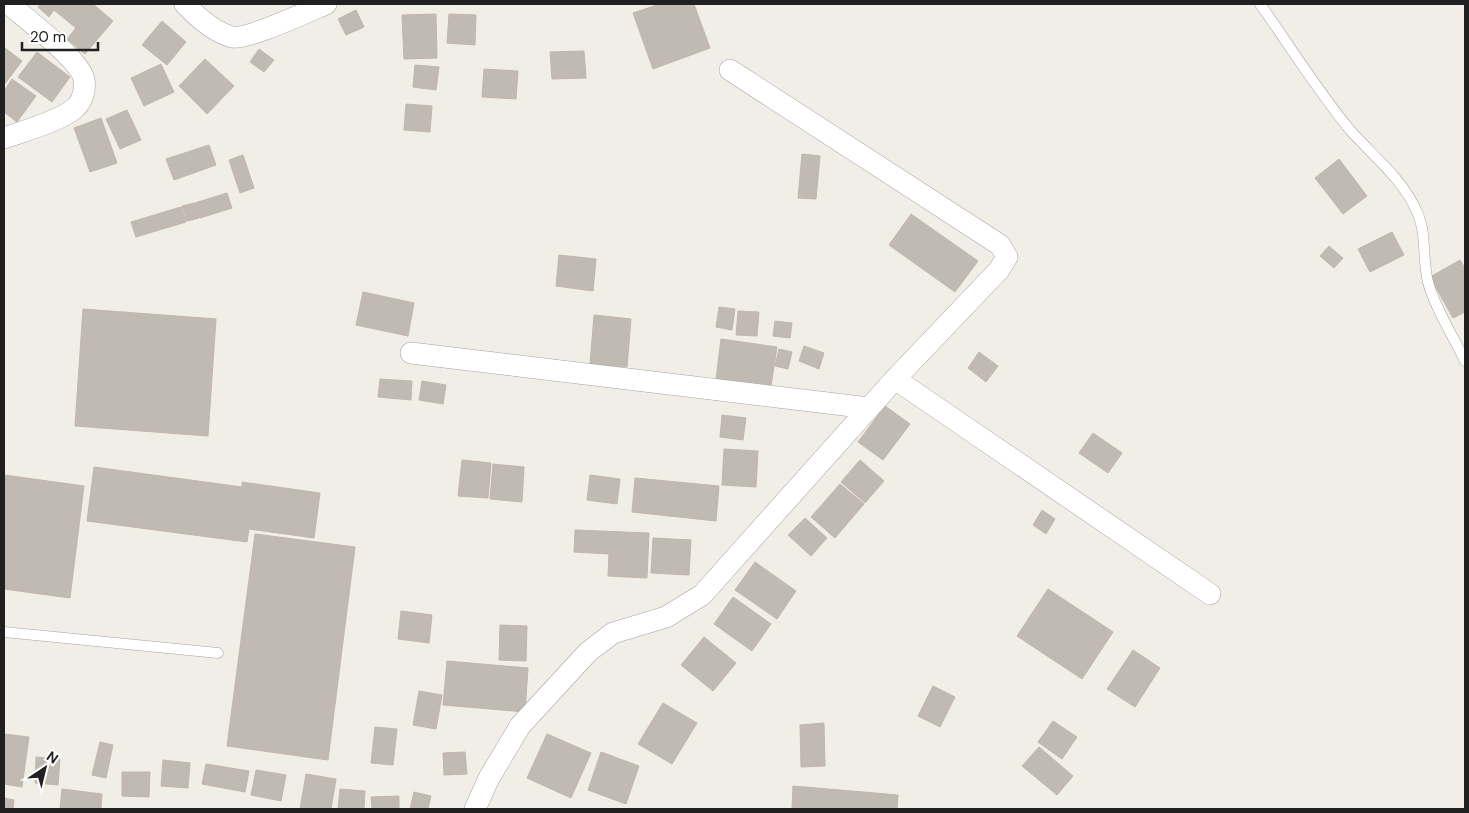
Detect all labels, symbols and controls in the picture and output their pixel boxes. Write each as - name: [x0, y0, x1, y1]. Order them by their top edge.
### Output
- scale bar: [22, 20, 99, 52]
- text: 20 m: [30, 27, 66, 47]
- north arrow: [20, 743, 70, 793]
- text: N: [43, 747, 62, 768]

